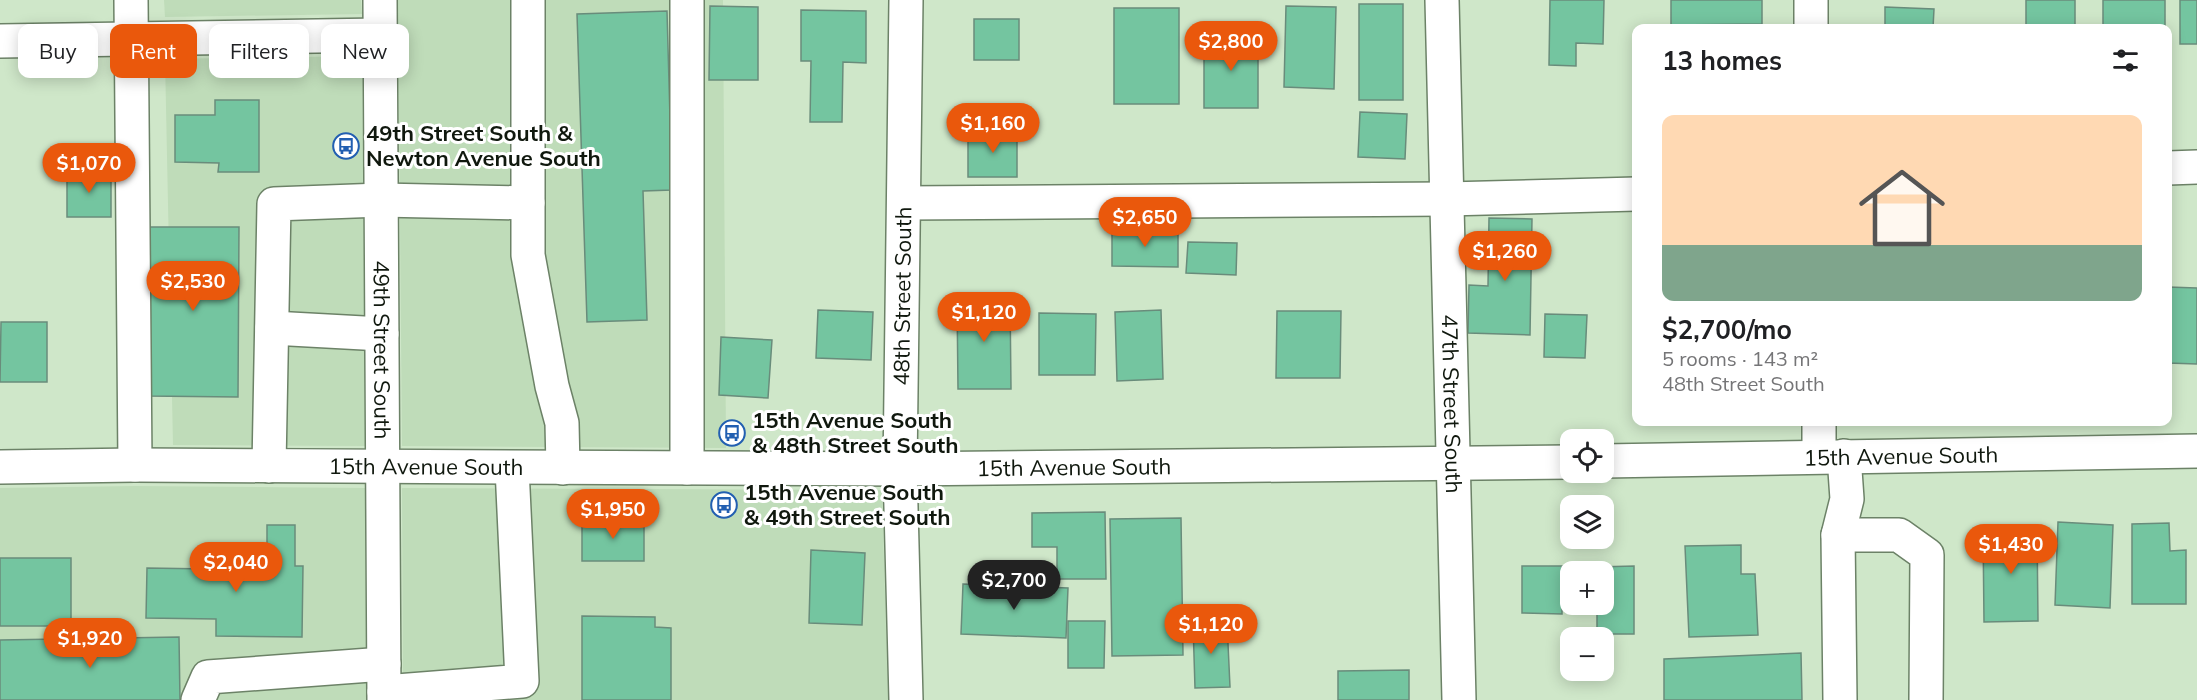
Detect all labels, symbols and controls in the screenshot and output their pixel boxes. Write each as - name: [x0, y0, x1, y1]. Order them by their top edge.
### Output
- pin: $2,800: [1182, 21, 1280, 72]
- chip: Buy: [18, 24, 98, 78]
- chip: Rent: [110, 24, 197, 78]
- chip: Filters: [209, 24, 309, 78]
- chip: New: [321, 24, 409, 78]
- text: $2,800: [1199, 28, 1263, 53]
- text: 13 homes: [1662, 44, 1782, 77]
- icon: filters: [2109, 44, 2142, 77]
- pin: $1,160: [944, 103, 1042, 154]
- text: $1,160: [961, 110, 1025, 135]
- place label: 49th Street South & Newton Avenue South: [366, 119, 601, 172]
- bus stop icon: 49th Street South & Newton Avenue South: [331, 131, 361, 161]
- pin: $1,070: [40, 143, 138, 194]
- text: $1,070: [57, 150, 121, 175]
- icon: home: [1848, 154, 1956, 262]
- pin: $2,650: [1096, 197, 1194, 248]
- text: $2,650: [1113, 204, 1177, 229]
- street label: 48th Street South: [887, 206, 917, 386]
- pin: $1,260: [1456, 231, 1554, 282]
- text: $1,260: [1473, 238, 1537, 263]
- street label: 49th Street South: [367, 260, 397, 440]
- pin: $2,530: [144, 261, 242, 312]
- text: $2,530: [161, 268, 225, 293]
- pin: $1,120: [935, 292, 1033, 343]
- text: $1,120: [952, 299, 1016, 324]
- text: $2,700/mo: [1662, 313, 1792, 346]
- street label: 47th Street South: [1436, 314, 1468, 494]
- text: 5 rooms · 143 m²: [1662, 346, 1818, 371]
- text: 48th Street South: [1662, 371, 1825, 396]
- place label: 15th Avenue South & 48th Street South: [752, 406, 958, 459]
- bus stop icon: 15th Avenue South & 48th Street South: [717, 418, 747, 448]
- map controls: [1560, 429, 1614, 681]
- button: locate: [1560, 429, 1614, 483]
- street label: 15th Avenue South: [1803, 440, 1999, 472]
- street label: 15th Avenue South: [329, 452, 523, 481]
- street label: 15th Avenue South: [976, 452, 1171, 482]
- place label: 15th Avenue South & 49th Street South: [744, 478, 950, 531]
- pin: $1,950: [564, 489, 662, 540]
- bus stop icon: 15th Avenue South & 49th Street South: [709, 490, 739, 520]
- button: layers: [1560, 495, 1614, 549]
- text: $1,950: [581, 496, 645, 521]
- pin: $1,430: [1962, 524, 2060, 575]
- text: $1,430: [1979, 531, 2043, 556]
- pin: $2,040: [187, 542, 285, 593]
- text: $2,040: [204, 549, 268, 574]
- pin: $2,700: [965, 560, 1063, 611]
- button: +: [1560, 561, 1614, 615]
- text: $2,700: [982, 567, 1046, 592]
- pin: $1,120: [1162, 604, 1260, 655]
- text: $1,120: [1179, 611, 1243, 636]
- pin: $1,920: [41, 618, 139, 669]
- text: $1,920: [58, 625, 122, 650]
- button: −: [1560, 627, 1614, 681]

